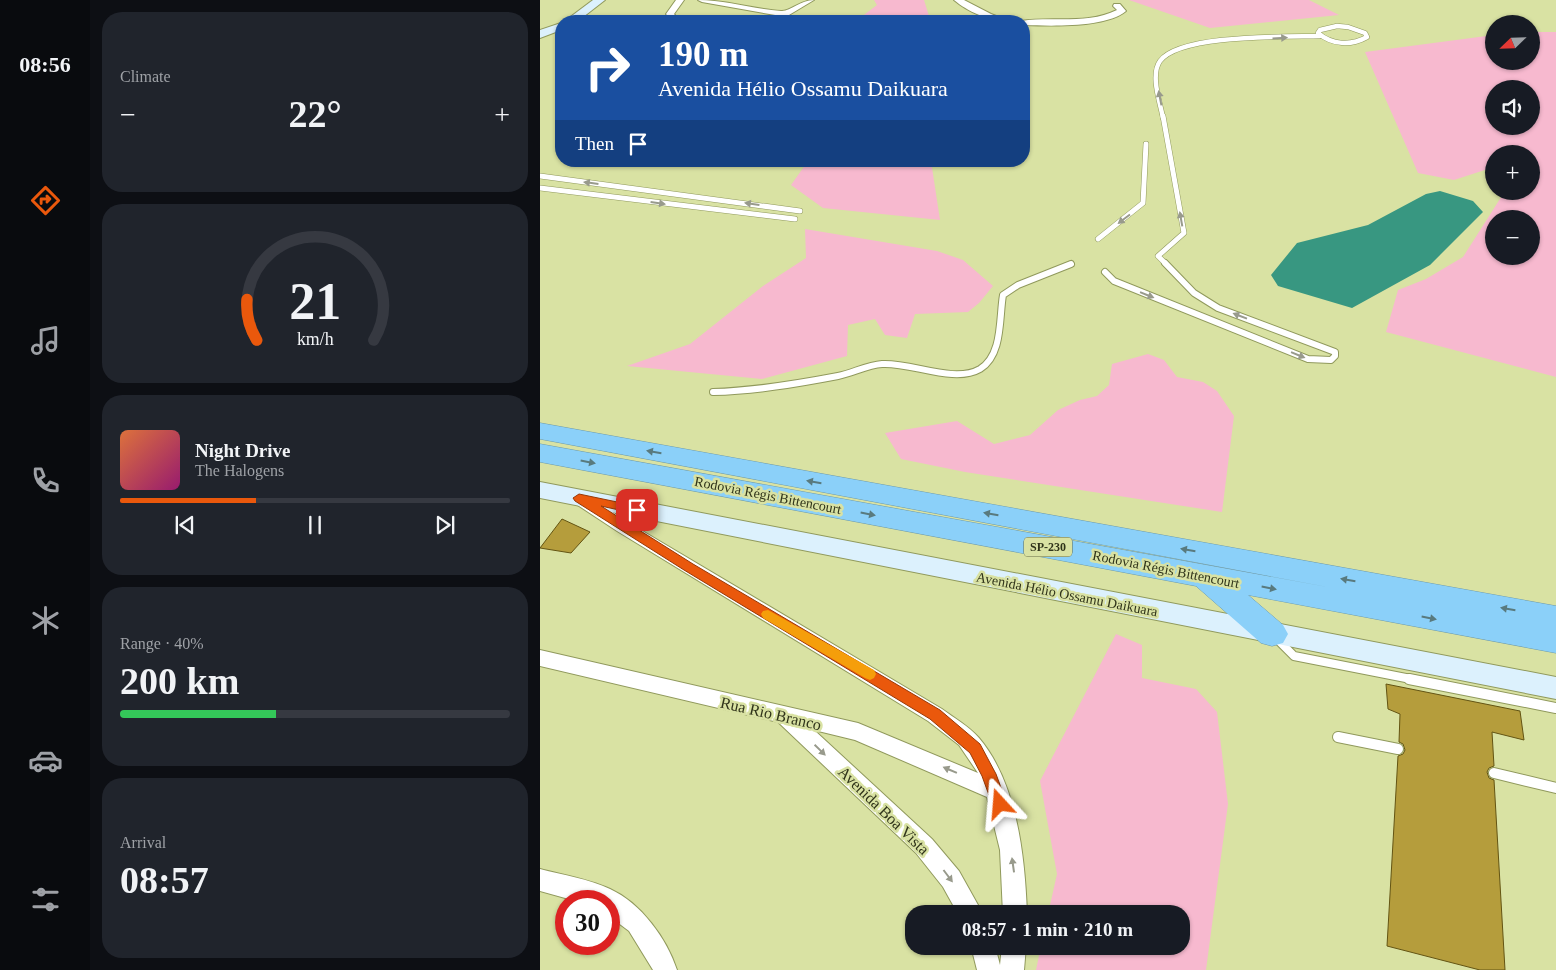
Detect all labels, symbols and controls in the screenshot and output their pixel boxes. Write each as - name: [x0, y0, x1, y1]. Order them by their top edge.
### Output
- north arrow: [1485, 15, 1540, 70]
- map controls: [1485, 15, 1540, 265]
- one-way arrow: [1272, 33, 1288, 41]
- icon: right: [575, 35, 640, 100]
- text: 190 m: [658, 35, 748, 74]
- text: 08:56: [19, 52, 71, 77]
- text: Climate: [120, 68, 171, 85]
- text: Avenida Hélio Ossamu Daikuara: [658, 76, 948, 101]
- button: sound: [1485, 80, 1540, 135]
- one-way arrow: [1155, 90, 1163, 106]
- text: 22°: [288, 93, 342, 135]
- text: −: [120, 99, 136, 130]
- text: +: [494, 99, 510, 130]
- icon: arrive: [624, 130, 652, 158]
- text: Then: [575, 133, 614, 154]
- button: +: [1485, 145, 1540, 200]
- one-way arrow: [583, 179, 599, 187]
- icon: directions: [28, 183, 63, 218]
- one-way arrow: [650, 199, 666, 207]
- one-way arrow: [744, 200, 760, 208]
- button: −: [1485, 210, 1540, 265]
- one-way arrow: [1177, 211, 1185, 227]
- one-way arrow: [1117, 214, 1131, 224]
- text: 21: [289, 273, 341, 330]
- one-way arrow: [1140, 292, 1155, 299]
- one-way arrow: [1233, 312, 1247, 320]
- icon: music: [28, 323, 63, 358]
- text: km/h: [297, 329, 333, 349]
- one-way arrow: [1291, 352, 1306, 359]
- text: Night Drive: [195, 440, 291, 461]
- one-way arrow: [646, 448, 662, 456]
- one-way arrow: [580, 458, 596, 466]
- text: The Halogens: [195, 462, 284, 479]
- icon: phone: [28, 463, 63, 498]
- street label: Rodovia Régis Bittencourt: [693, 474, 843, 517]
- one-way arrow: [806, 477, 822, 485]
- pin: [616, 489, 658, 531]
- icon: arrive: [623, 496, 651, 524]
- one-way arrow: [861, 510, 877, 518]
- one-way arrow: [983, 510, 999, 518]
- icon: previous: [171, 511, 199, 539]
- icon: pause: [301, 511, 329, 539]
- icon: next: [431, 511, 459, 539]
- road number: SP-230: [1024, 538, 1072, 556]
- one-way arrow: [1180, 546, 1196, 554]
- street label: Rodovia Régis Bittencourt: [1091, 548, 1241, 591]
- street label: Avenida Hélio Ossamu Daikuara: [975, 570, 1160, 620]
- one-way arrow: [1340, 575, 1356, 583]
- one-way arrow: [1261, 584, 1277, 592]
- icon: climate: [28, 603, 63, 638]
- one-way arrow: [1500, 605, 1516, 613]
- one-way arrow: [1421, 614, 1437, 622]
- text: Range · 40%: [120, 635, 204, 652]
- text: 200 km: [120, 660, 239, 702]
- street label: Rua Rio Branco: [719, 694, 823, 733]
- icon: car: [28, 743, 63, 778]
- one-way arrow: [814, 744, 826, 756]
- street label: Avenida Boa Vista: [835, 763, 932, 858]
- one-way arrow: [943, 766, 958, 774]
- position arrow: [973, 777, 1025, 829]
- text: Arrival: [120, 834, 166, 851]
- one-way arrow: [1009, 857, 1017, 873]
- text: 08:57: [120, 859, 209, 901]
- one-way arrow: [943, 869, 954, 882]
- icon: filters: [28, 882, 63, 917]
- speed limit sign: 30: [555, 890, 620, 955]
- text: 08:57 · 1 min · 210 m: [962, 919, 1133, 940]

